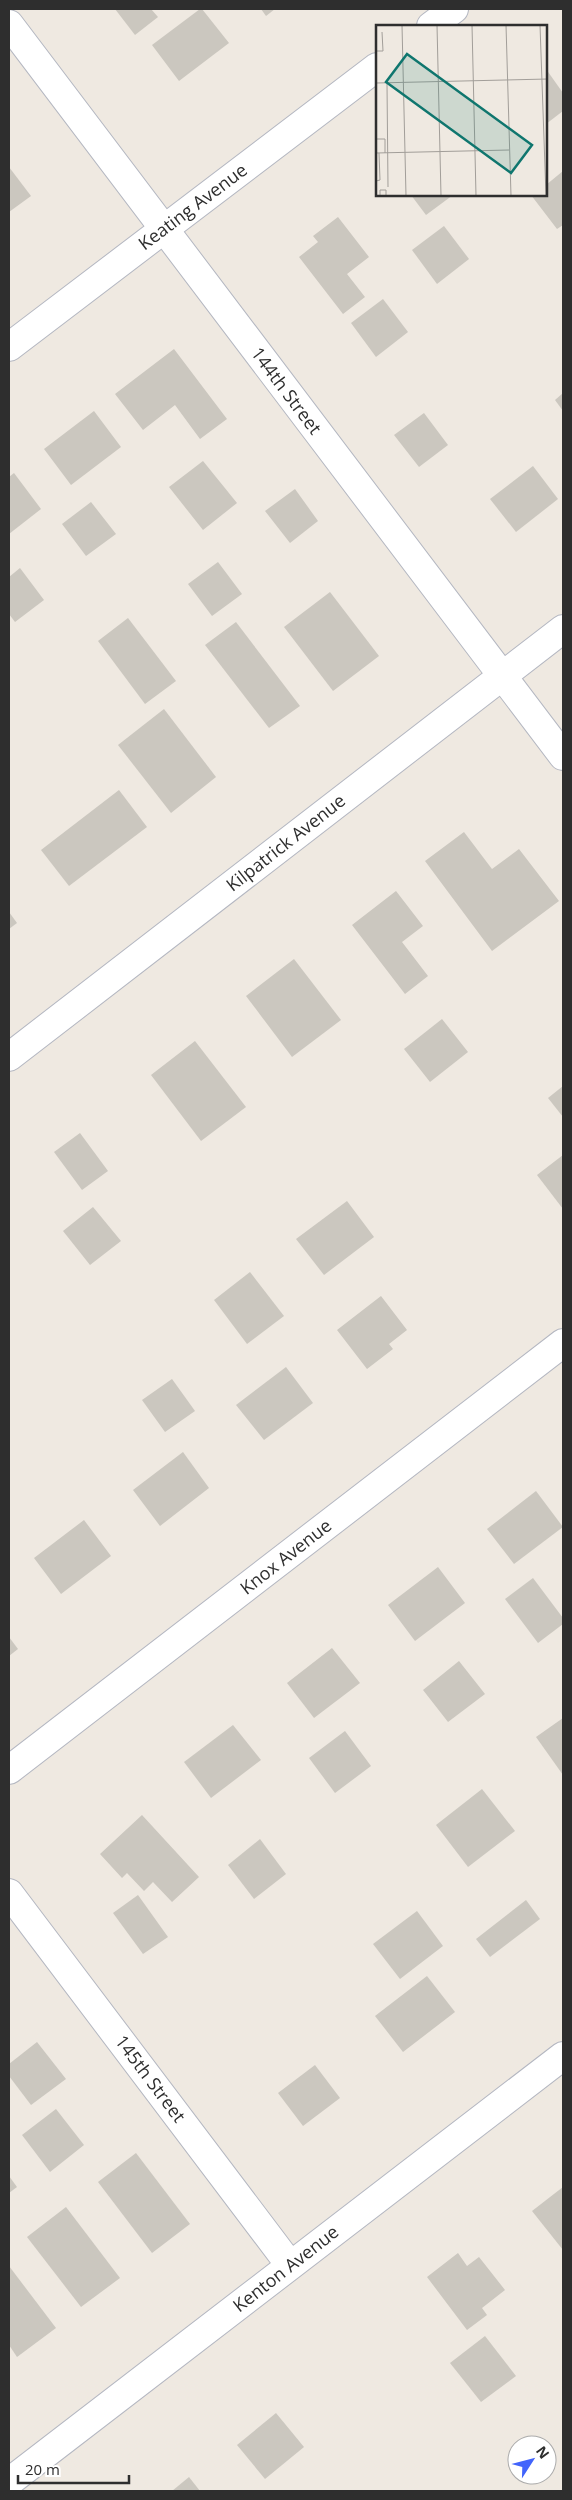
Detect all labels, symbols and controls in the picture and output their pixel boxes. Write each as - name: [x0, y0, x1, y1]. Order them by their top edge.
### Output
- inset map: [376, 25, 547, 196]
- street label: Keating Avenue: [133, 157, 252, 255]
- street label: 144th Street: [246, 342, 327, 439]
- street label: Kilpatrick Avenue: [221, 788, 350, 896]
- street label: Knox Avenue: [235, 1513, 336, 1599]
- street label: 145th Street: [110, 2030, 191, 2127]
- street label: Kenton Avenue: [228, 2219, 343, 2317]
- north arrow: [507, 2435, 557, 2485]
- text: N: [532, 2442, 554, 2462]
- scale bar: [18, 2452, 129, 2484]
- text: 20 m: [25, 2459, 60, 2479]

